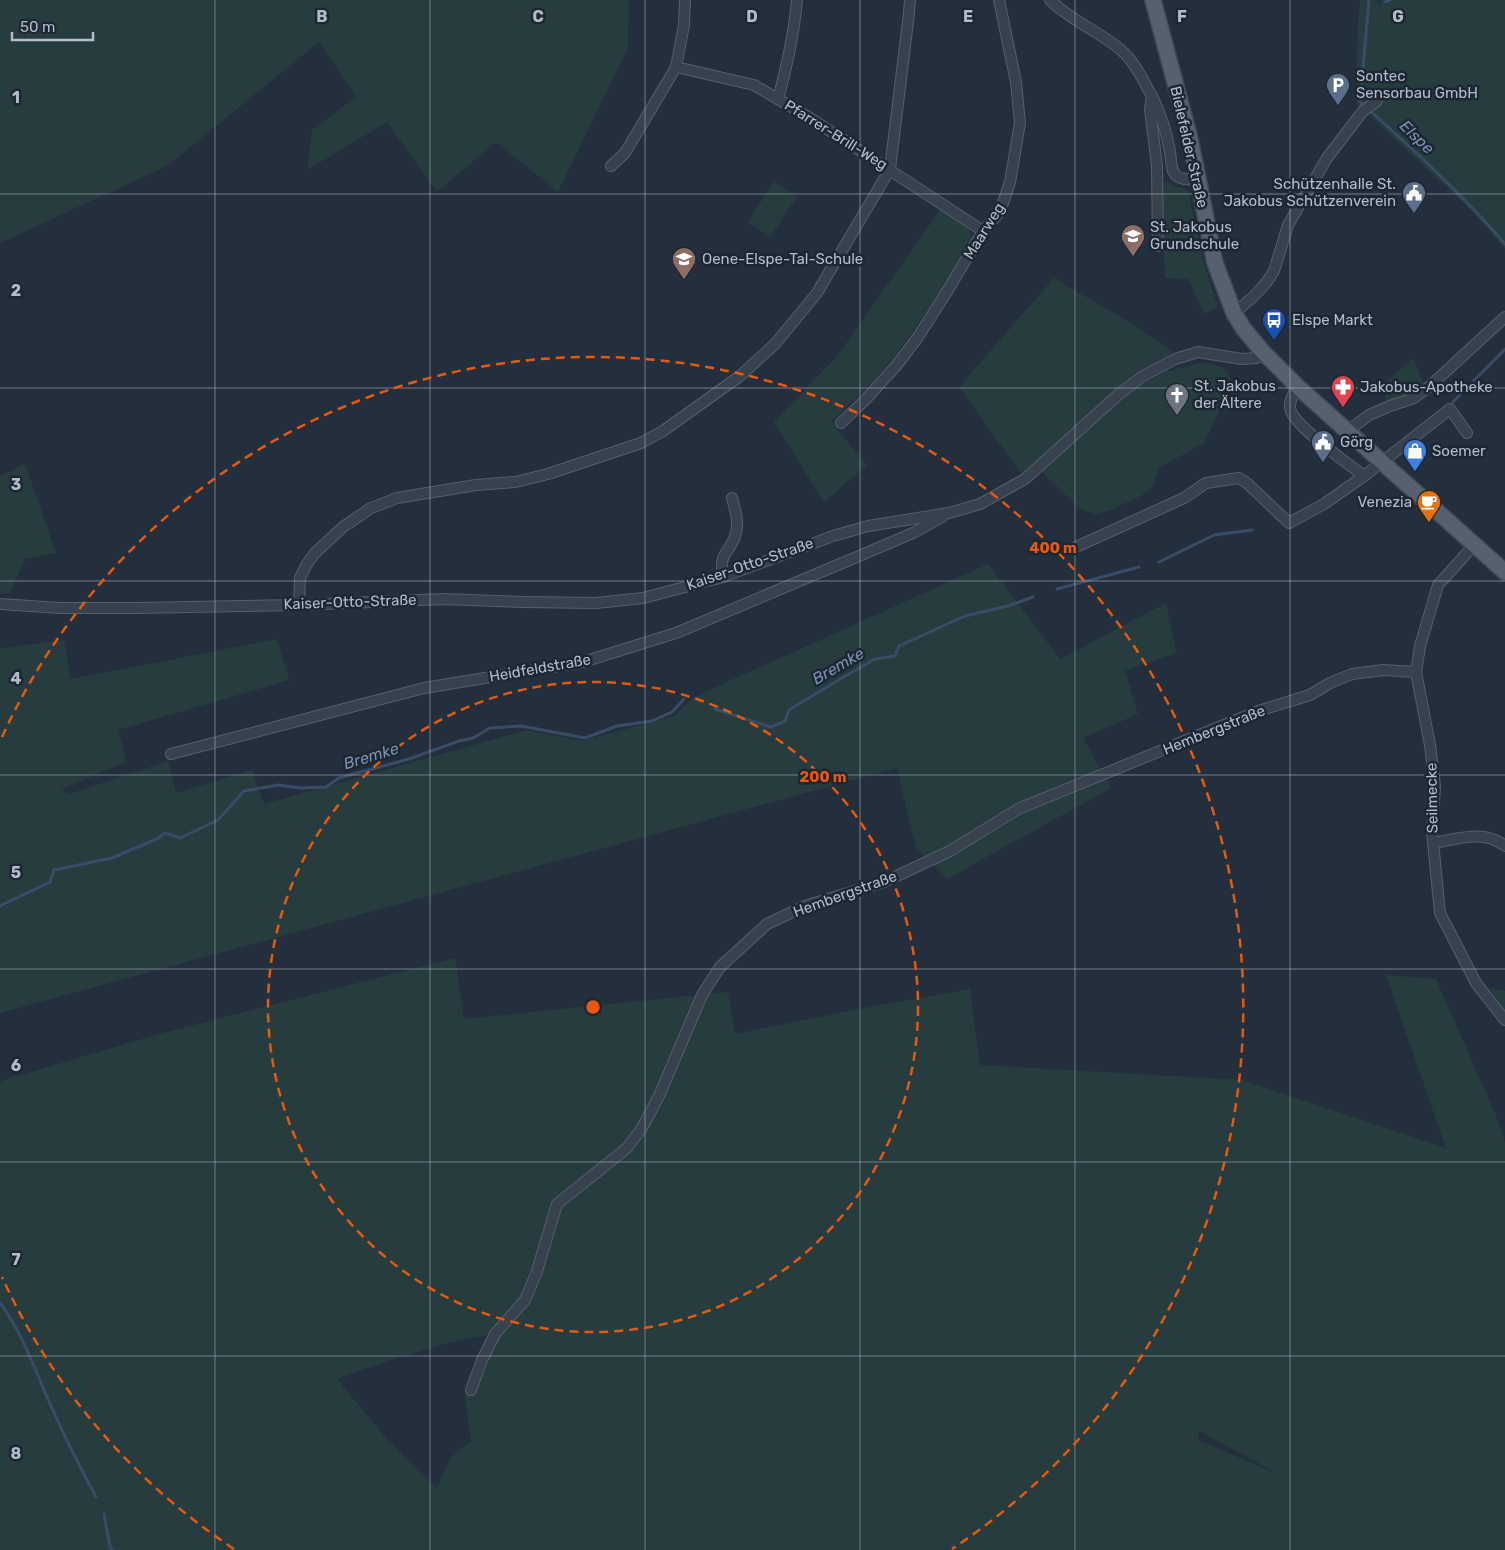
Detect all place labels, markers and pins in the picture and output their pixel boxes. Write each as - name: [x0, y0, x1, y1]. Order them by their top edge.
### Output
- place label: Sontec Sensorbau GmbH: [1356, 67, 1478, 102]
- parking icon: Sontec Sensorbau GmbH: [1325, 72, 1351, 106]
- place label: Schützenhalle St. Jakobus Schützenverein: [1223, 175, 1396, 210]
- public building icon: Schützenhalle St. Jakobus Schützenverein: [1401, 180, 1427, 214]
- place label: St. Jakobus Grundschule: [1150, 218, 1239, 253]
- school or university icon: St. Jakobus Grundschule: [1120, 223, 1146, 257]
- school or university icon: Oene-Elspe-Tal-Schule: [671, 246, 697, 280]
- place label: Oene-Elspe-Tal-Schule: [702, 250, 863, 268]
- bus stop icon: Elspe Markt: [1261, 307, 1287, 341]
- place label: Elspe Markt: [1292, 311, 1373, 329]
- pharmacy icon: Jakobus-Apotheke: [1330, 374, 1356, 408]
- place label: St. Jakobus der Ältere: [1194, 377, 1276, 412]
- place label: Jakobus-Apotheke: [1360, 378, 1493, 396]
- church icon: St. Jakobus der Ältere: [1164, 382, 1190, 416]
- public building icon: Görg: [1310, 429, 1336, 463]
- place label: Görg: [1340, 433, 1373, 451]
- shop icon: Soemer: [1402, 438, 1428, 472]
- place label: Soemer: [1432, 442, 1486, 460]
- cafe icon: Venezia: [1416, 489, 1442, 523]
- place label: Venezia: [1358, 493, 1412, 511]
- centre of rings: [584, 998, 602, 1016]

